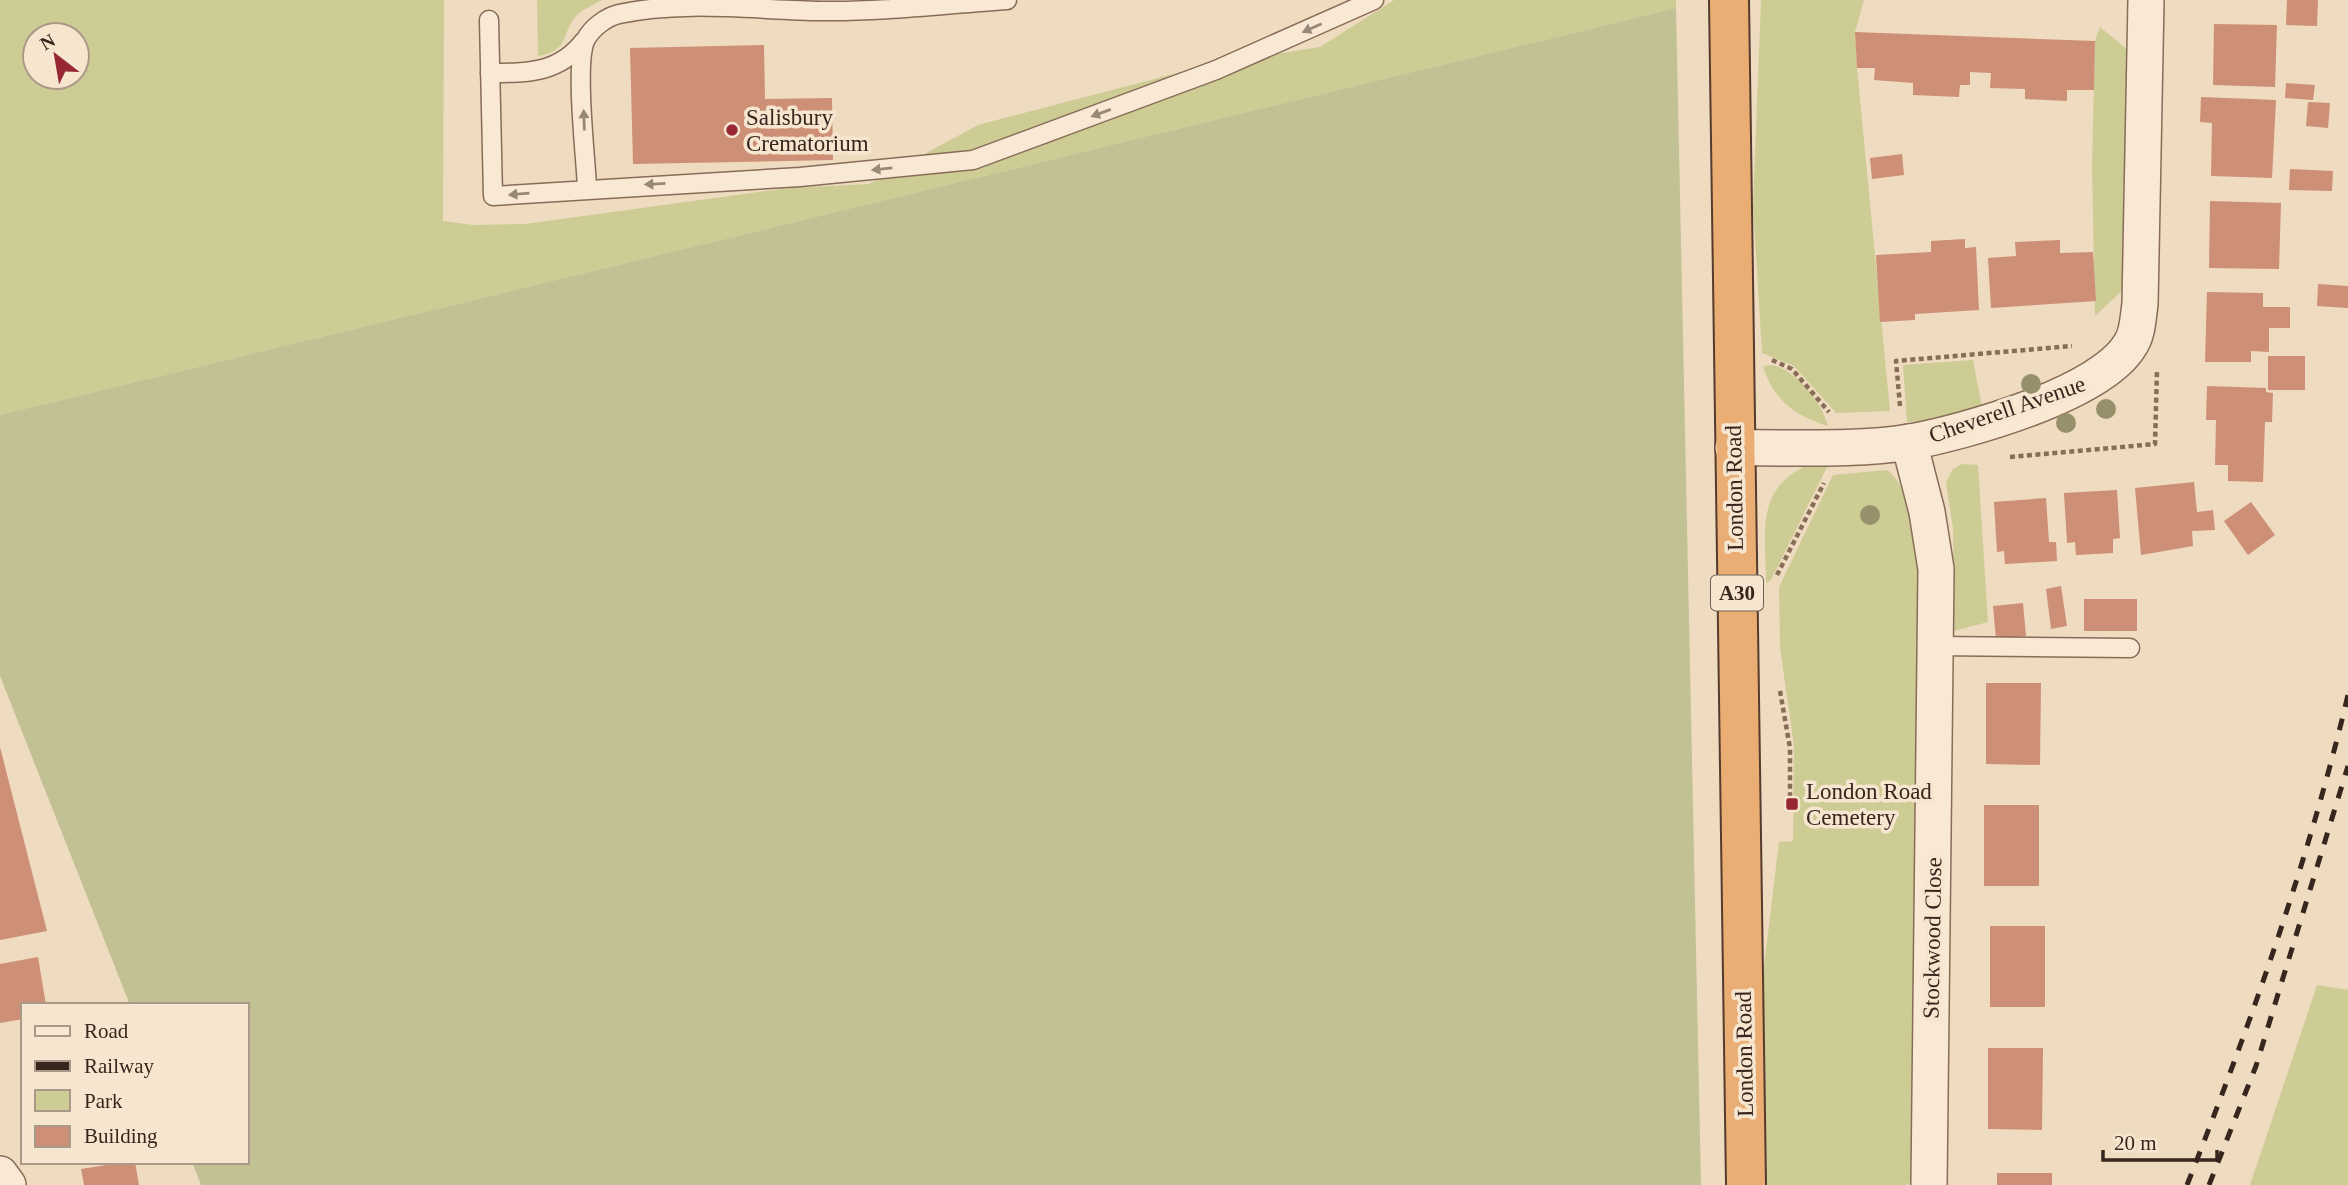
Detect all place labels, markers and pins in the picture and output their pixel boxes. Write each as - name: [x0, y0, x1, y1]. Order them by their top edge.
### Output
- place label: Salisbury Crematorium: [746, 105, 869, 156]
- marker: Salisbury Crematorium: [724, 122, 740, 138]
- place label: London Road Cemetery: [1806, 779, 1932, 830]
- marker: London Road Cemetery: [1784, 796, 1800, 812]

